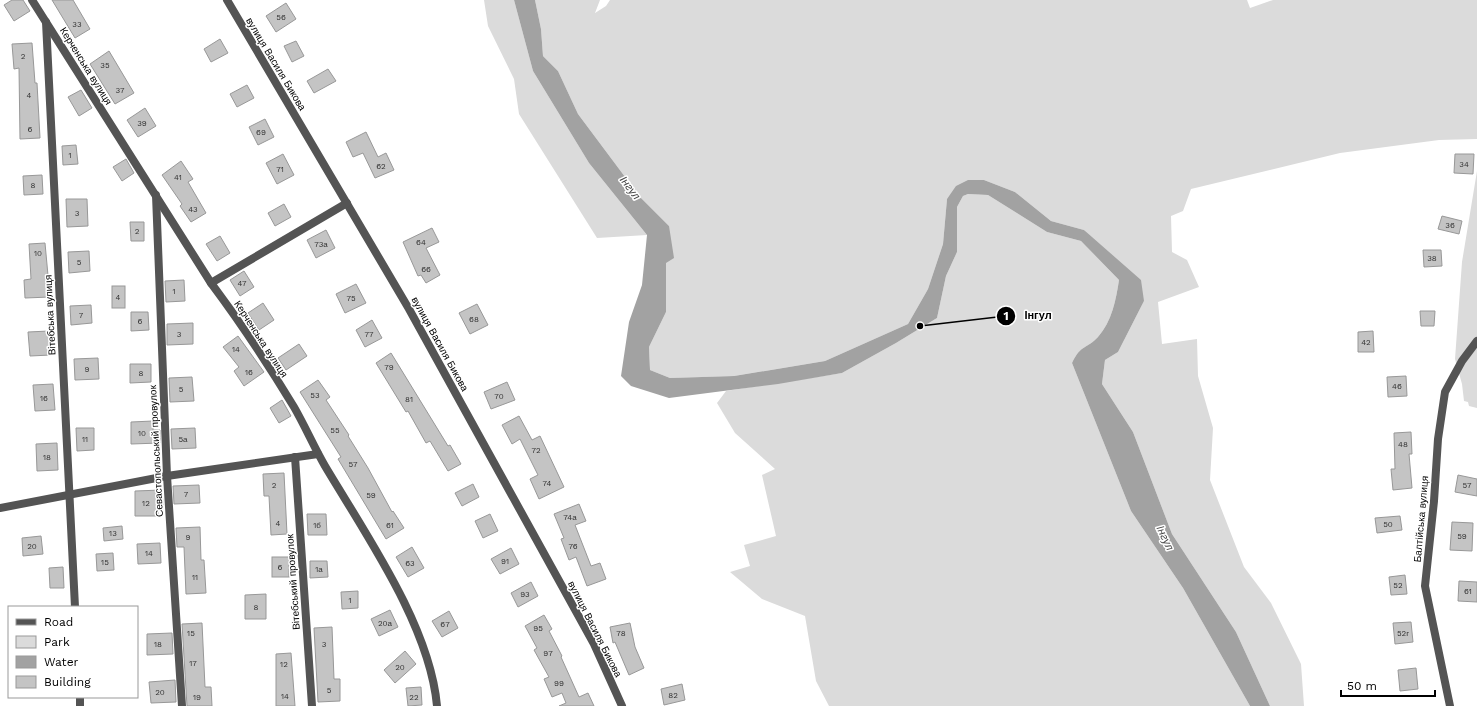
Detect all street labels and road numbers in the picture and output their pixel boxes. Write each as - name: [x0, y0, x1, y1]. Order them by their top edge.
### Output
- street label: вулиця Василя Бикова: [244, 16, 308, 113]
- street label: Керченська вулиця: [58, 25, 114, 107]
- street label: Вітебська вулиця: [42, 274, 58, 356]
- street label: вулиця Василя Бикова: [409, 295, 471, 394]
- street label: Керченська вулиця: [232, 299, 290, 379]
- street label: Севастопольський провулок: [147, 384, 165, 517]
- street label: Балтійська вулиця: [1412, 475, 1430, 563]
- street label: Вітебський провулок: [284, 533, 302, 630]
- street label: вулиця Василя Бикова: [566, 579, 624, 679]

